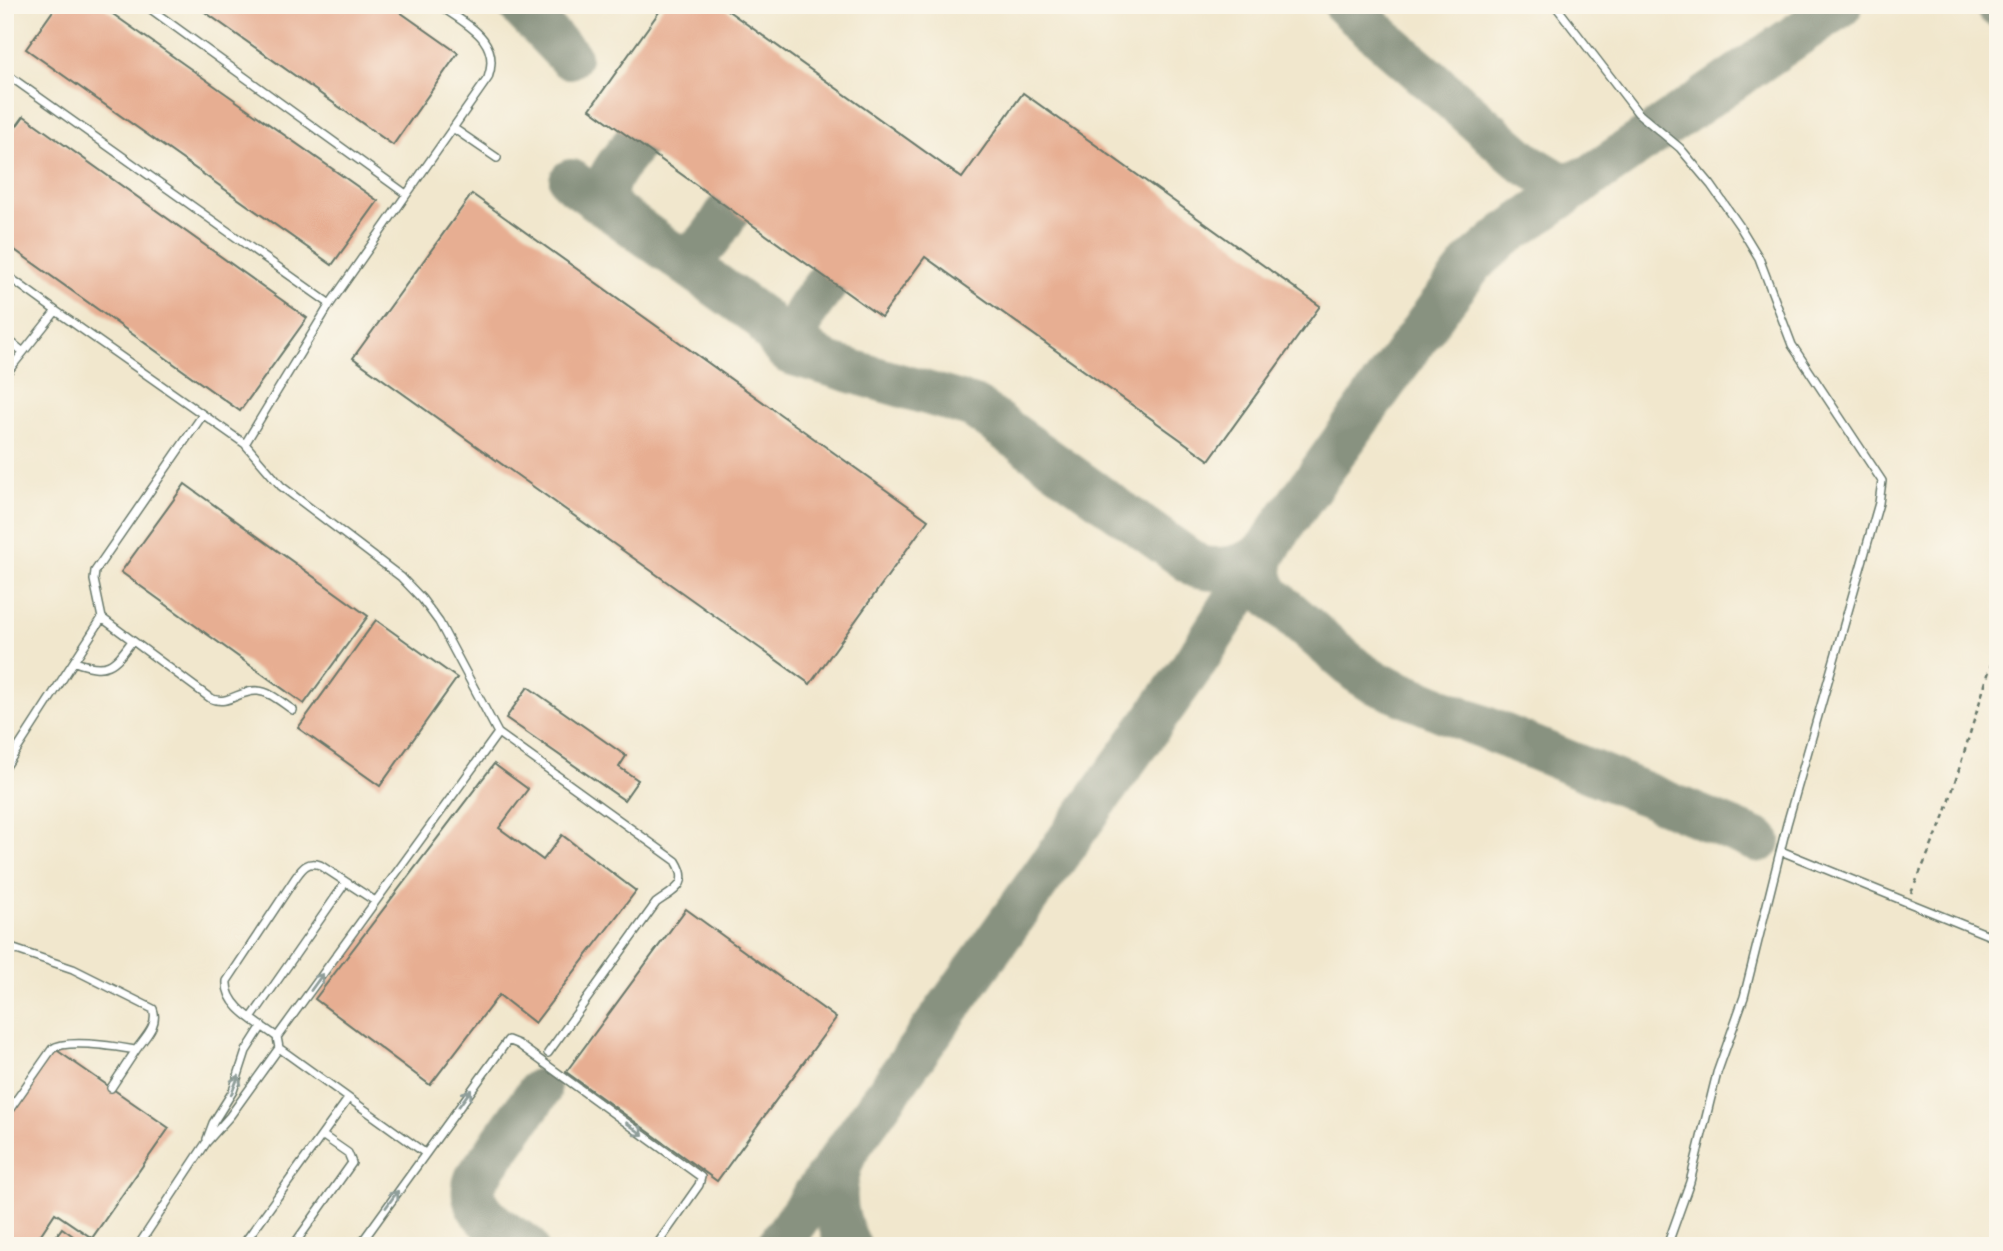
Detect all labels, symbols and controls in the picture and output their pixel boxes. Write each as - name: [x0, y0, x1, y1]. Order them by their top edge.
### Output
- one-way arrow: [310, 973, 324, 992]
- one-way arrow: [229, 1074, 242, 1096]
- one-way arrow: [457, 1089, 472, 1108]
- one-way arrow: [625, 1121, 644, 1136]
- one-way arrow: [384, 1190, 399, 1209]

